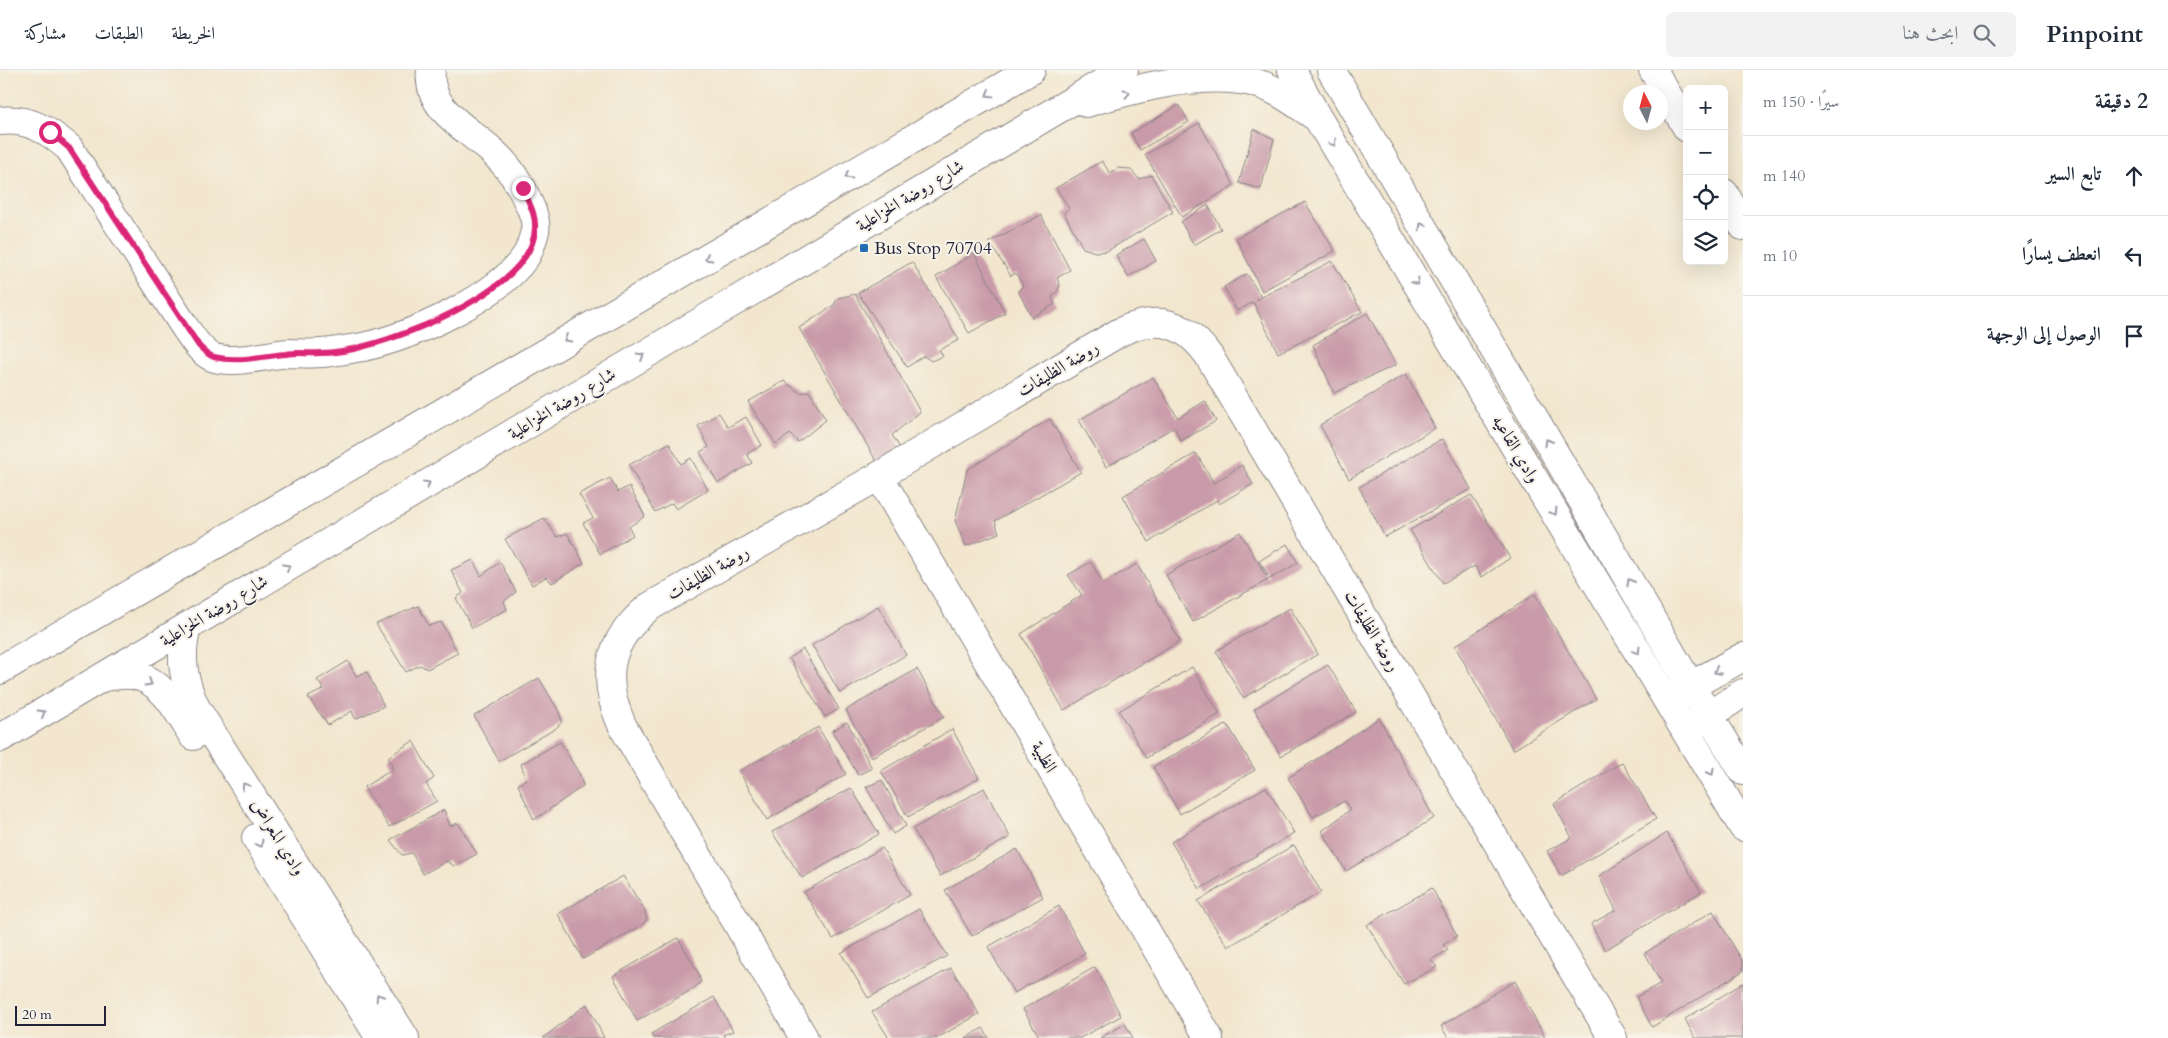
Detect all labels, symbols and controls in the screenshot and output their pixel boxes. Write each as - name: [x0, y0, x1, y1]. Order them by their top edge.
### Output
- search box: [1666, 12, 2016, 57]
- text: Pinpoint: [2046, 18, 2143, 51]
- text: ابحث هنا: [1903, 20, 1958, 46]
- text: مشاركة: [25, 21, 66, 46]
- text: الطبقات: [94, 21, 143, 46]
- text: الخريطة: [171, 21, 215, 46]
- icon: search: [1970, 21, 1998, 49]
- north arrow: [1623, 85, 1668, 130]
- map controls: [1683, 85, 1728, 265]
- button: +: [1683, 85, 1728, 130]
- text: 2 دقيقة: [2095, 87, 2148, 116]
- one-way arrow: [985, 88, 994, 98]
- one-way arrow: [1122, 88, 1131, 99]
- text: سيرًا · 150 m: [1763, 91, 1839, 113]
- route start: [39, 121, 62, 144]
- button: −: [1683, 130, 1728, 175]
- one-way arrow: [1326, 138, 1336, 147]
- street label: شارع روضة الخزاعلية: [851, 154, 970, 240]
- text: تابع السير: [2046, 161, 2101, 187]
- icon: ahead: [2120, 162, 2148, 190]
- text: 140 m: [1763, 165, 1805, 187]
- one-way arrow: [845, 170, 854, 180]
- button: locate: [1683, 175, 1728, 220]
- route end: [512, 177, 535, 200]
- button: layers: [1683, 220, 1728, 265]
- one-way arrow: [1419, 222, 1429, 231]
- place label: Bus Stop 70704: [874, 236, 992, 261]
- text: انعطف يسارًا: [2022, 241, 2101, 267]
- marker: Bus Stop 70704: [858, 242, 870, 254]
- icon: left: [2120, 242, 2148, 270]
- text: 10 m: [1763, 245, 1797, 267]
- one-way arrow: [704, 251, 713, 261]
- one-way arrow: [1410, 277, 1420, 286]
- text: الوصول إلى الوجهة: [1987, 321, 2101, 347]
- icon: arrive: [2120, 322, 2148, 350]
- one-way arrow: [564, 333, 573, 343]
- street label: روضة الظليفات: [1013, 335, 1103, 403]
- one-way arrow: [636, 353, 645, 363]
- street label: شارع روضة الخزاعلية: [503, 362, 622, 448]
- street label: وادي القاعيه: [1484, 410, 1546, 489]
- one-way arrow: [1545, 438, 1555, 447]
- one-way arrow: [421, 481, 430, 491]
- one-way arrow: [1547, 506, 1557, 515]
- street label: روضة الظليفات: [662, 539, 754, 607]
- one-way arrow: [281, 564, 290, 574]
- street label: شارع روضة الخزاعلية: [155, 569, 274, 655]
- one-way arrow: [1627, 578, 1637, 587]
- street label: روضة الظليفات: [1338, 586, 1406, 676]
- one-way arrow: [1631, 646, 1641, 655]
- one-way arrow: [1713, 664, 1722, 674]
- one-way arrow: [144, 676, 153, 686]
- one-way arrow: [37, 709, 46, 719]
- street label: الظبية: [1025, 737, 1063, 777]
- one-way arrow: [1704, 767, 1714, 776]
- one-way arrow: [242, 782, 252, 791]
- street label: وادي المعراض: [243, 794, 312, 881]
- one-way arrow: [254, 839, 263, 848]
- one-way arrow: [376, 993, 385, 1002]
- scale bar: [15, 1003, 106, 1026]
- text: 20 m: [22, 1005, 52, 1024]

